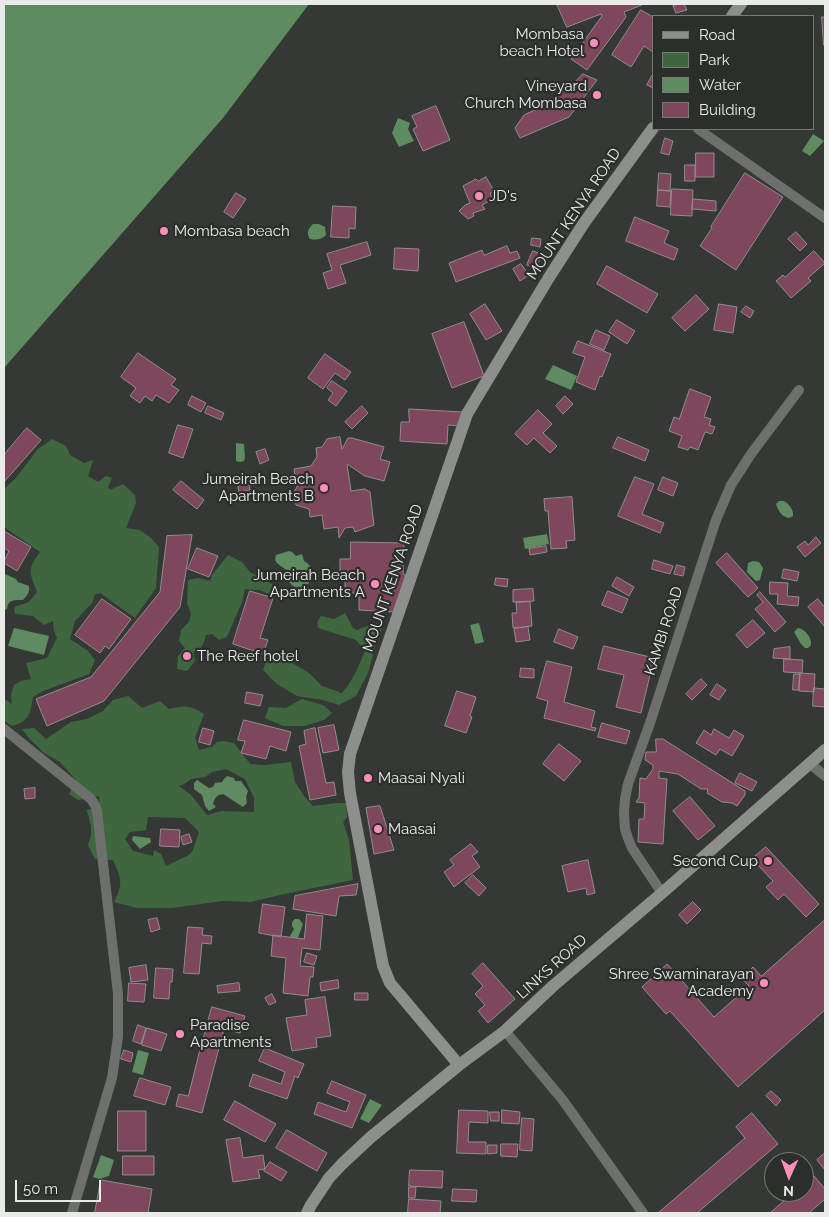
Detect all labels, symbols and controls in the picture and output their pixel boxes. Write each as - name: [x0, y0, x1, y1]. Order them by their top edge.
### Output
- legend: [652, 15, 814, 130]
- place label: Mombasa beach Hotel: [499, 25, 584, 60]
- text: Road: [699, 26, 735, 44]
- marker: Mombasa beach Hotel: [588, 37, 600, 49]
- text: Park: [699, 51, 730, 69]
- text: Water: [699, 76, 741, 94]
- place label: Vineyard Church Mombasa: [465, 77, 587, 112]
- marker: Vineyard Church Mombasa: [591, 89, 603, 101]
- text: Building: [699, 101, 756, 119]
- street label: MOUNT KENYA ROAD: [523, 145, 625, 283]
- place label: JD's: [489, 187, 517, 205]
- marker: JD's: [473, 190, 485, 202]
- place label: Mombasa beach: [174, 222, 290, 240]
- marker: Mombasa beach: [158, 225, 170, 237]
- place label: Jumeirah Beach Apartments B: [202, 470, 314, 505]
- marker: Jumeirah Beach Apartments B: [318, 482, 330, 494]
- street label: MOUNT KENYA ROAD: [359, 502, 427, 654]
- place label: Jumeirah Beach Apartments A: [253, 566, 365, 601]
- marker: Jumeirah Beach Apartments A: [369, 578, 381, 590]
- street label: KAMBI ROAD: [641, 584, 687, 678]
- place label: The Reef hotel: [197, 647, 299, 665]
- marker: The Reef hotel: [181, 650, 193, 662]
- place label: Maasai Nyali: [378, 769, 465, 787]
- marker: Maasai Nyali: [362, 772, 374, 784]
- place label: Maasai: [388, 820, 436, 838]
- marker: Maasai: [372, 823, 384, 835]
- place label: Second Cup: [673, 852, 758, 870]
- marker: Second Cup: [762, 855, 774, 867]
- street label: LINKS ROAD: [513, 931, 591, 1003]
- place label: Shree Swaminarayan Academy: [609, 965, 754, 1000]
- marker: Shree Swaminarayan Academy: [758, 977, 770, 989]
- place label: Paradise Apartments: [190, 1016, 271, 1051]
- marker: Paradise Apartments: [174, 1028, 186, 1040]
- north arrow: [764, 1152, 814, 1202]
- scale bar: [18, 1170, 104, 1202]
- text: 50 m: [23, 1180, 58, 1198]
- text: N: [783, 1183, 794, 1199]

